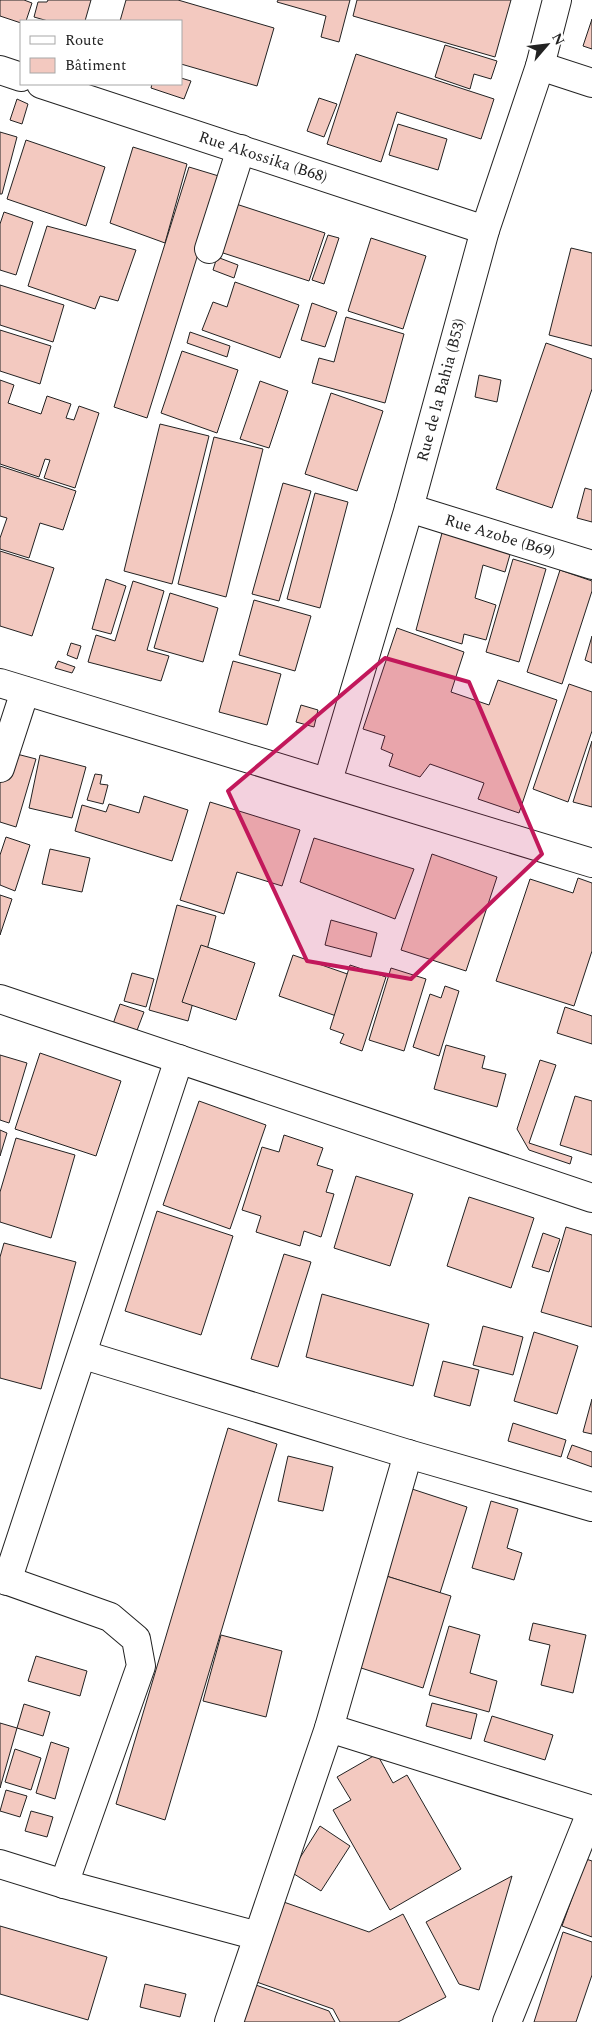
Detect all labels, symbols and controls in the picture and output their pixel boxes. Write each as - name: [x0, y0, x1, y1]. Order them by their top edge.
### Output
- legend: [20, 20, 182, 85]
- north arrow: [522, 20, 572, 70]
- text: Route: [65, 29, 104, 52]
- text: N: [546, 29, 570, 49]
- text: Bâtiment: [65, 54, 126, 77]
- street label: Rue Akossika (B68): [196, 125, 330, 189]
- street label: Rue de la Bahia (B53): [410, 316, 472, 464]
- street label: Rue Azobe (B69): [442, 508, 558, 564]

